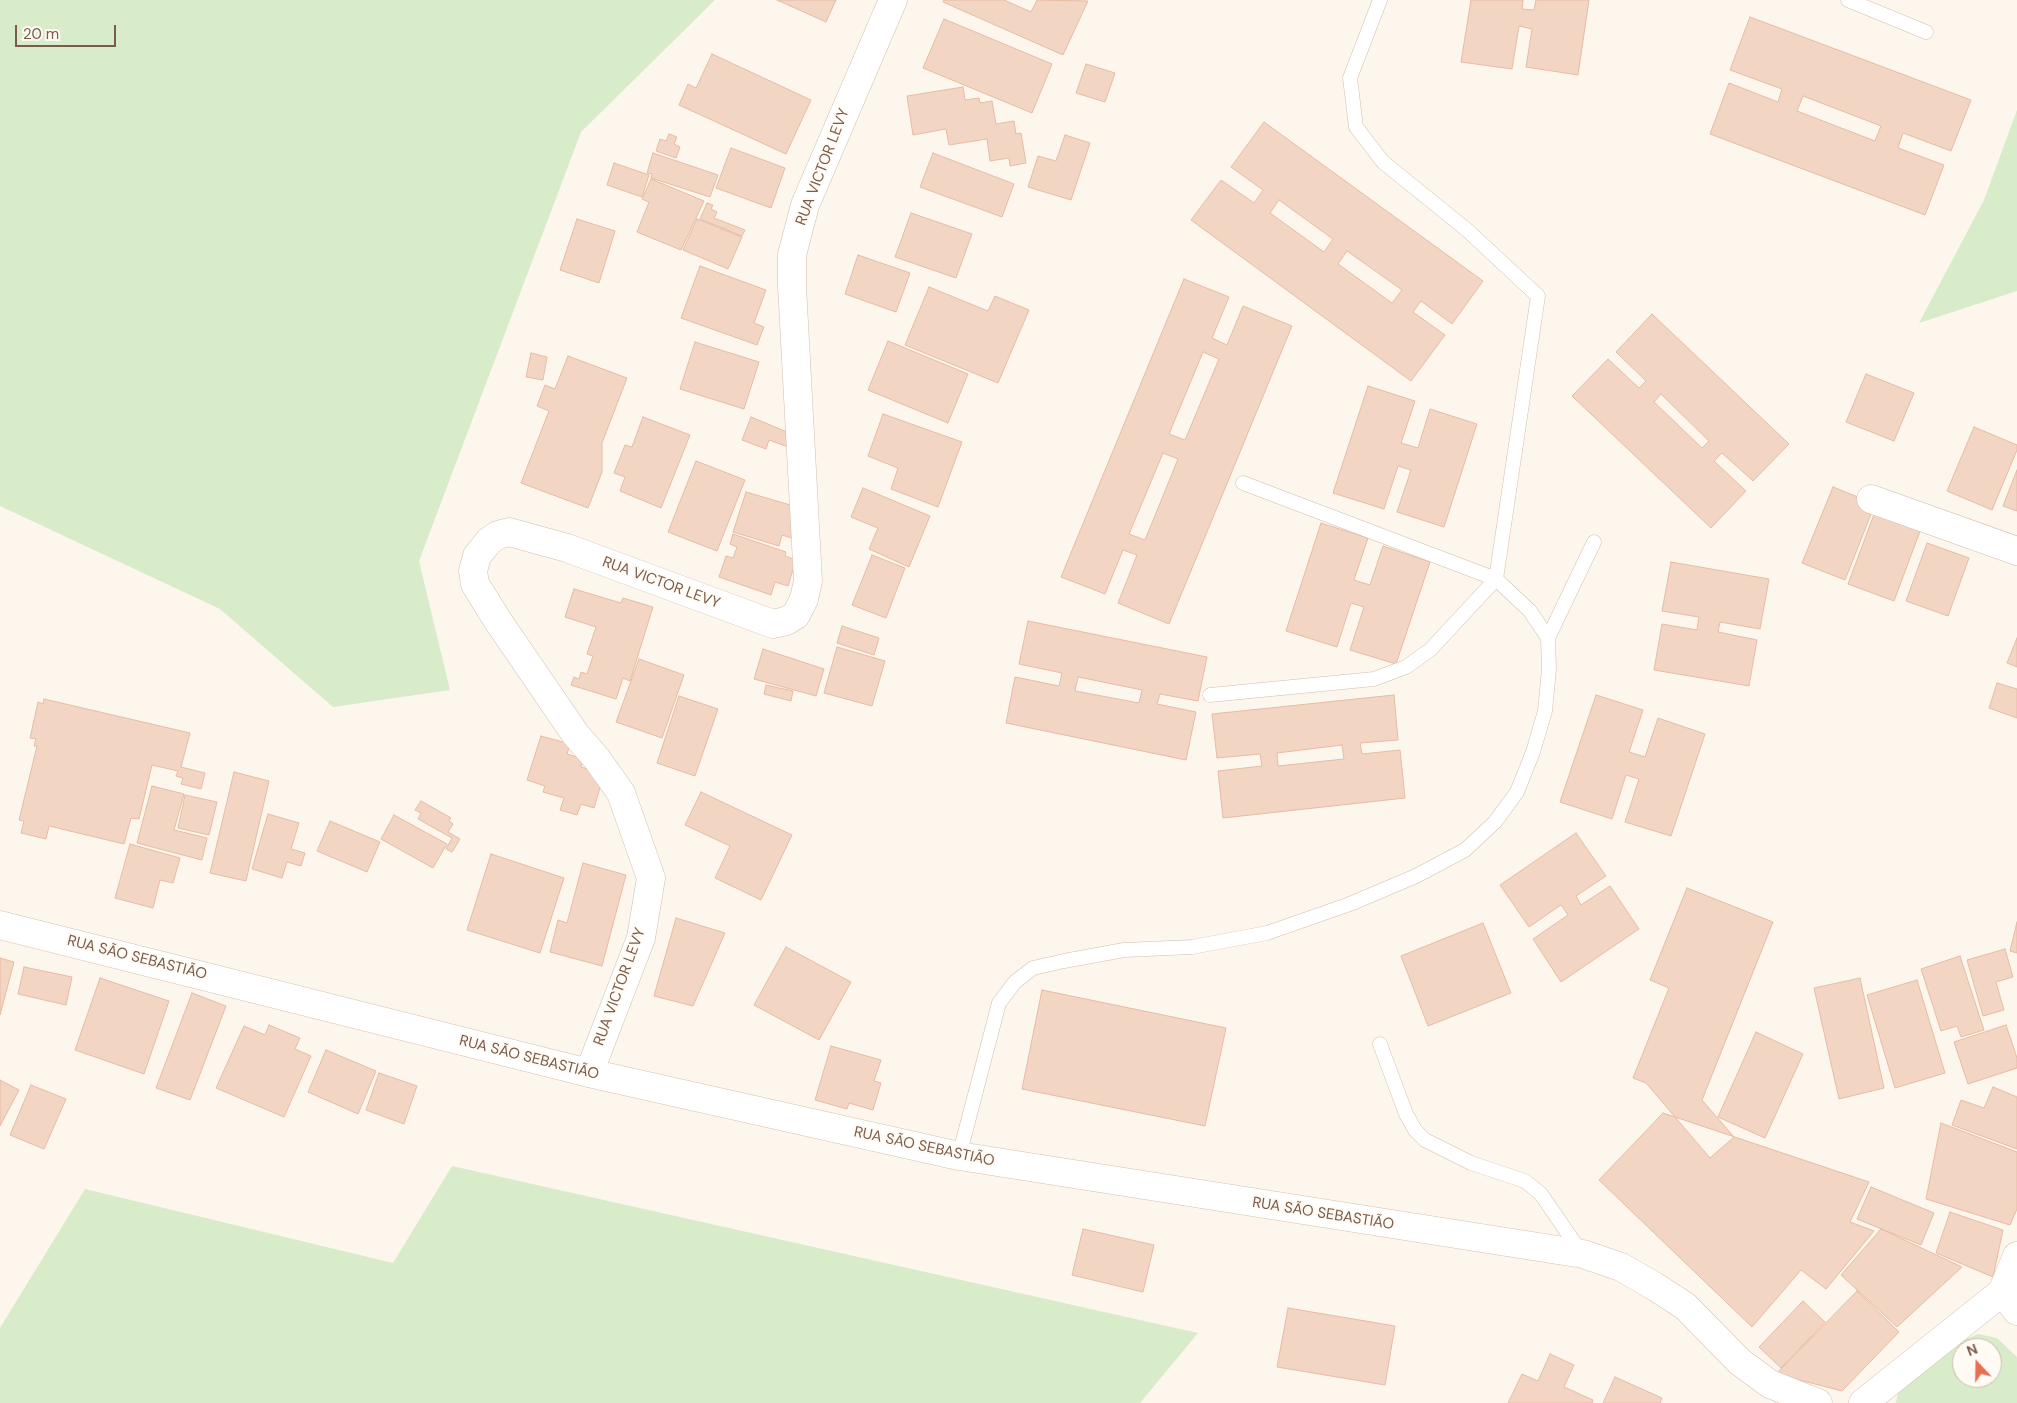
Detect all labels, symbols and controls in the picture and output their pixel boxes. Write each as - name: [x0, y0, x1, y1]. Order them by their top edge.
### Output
- scale bar: [18, 15, 119, 47]
- text: 20 m: [23, 24, 59, 44]
- street label: RUA VICTOR LEVY: [792, 106, 854, 228]
- street label: RUA VICTOR LEVY: [600, 553, 722, 613]
- street label: RUA VICTOR LEVY: [590, 926, 650, 1048]
- street label: RUA SÃO SEBASTIÃO: [65, 932, 209, 984]
- street label: RUA SÃO SEBASTIÃO: [457, 1032, 601, 1084]
- street label: RUA SÃO SEBASTIÃO: [852, 1123, 996, 1171]
- street label: RUA SÃO SEBASTIÃO: [1251, 1194, 1395, 1234]
- north arrow: [1952, 1338, 2002, 1388]
- text: N: [1964, 1340, 1980, 1360]

